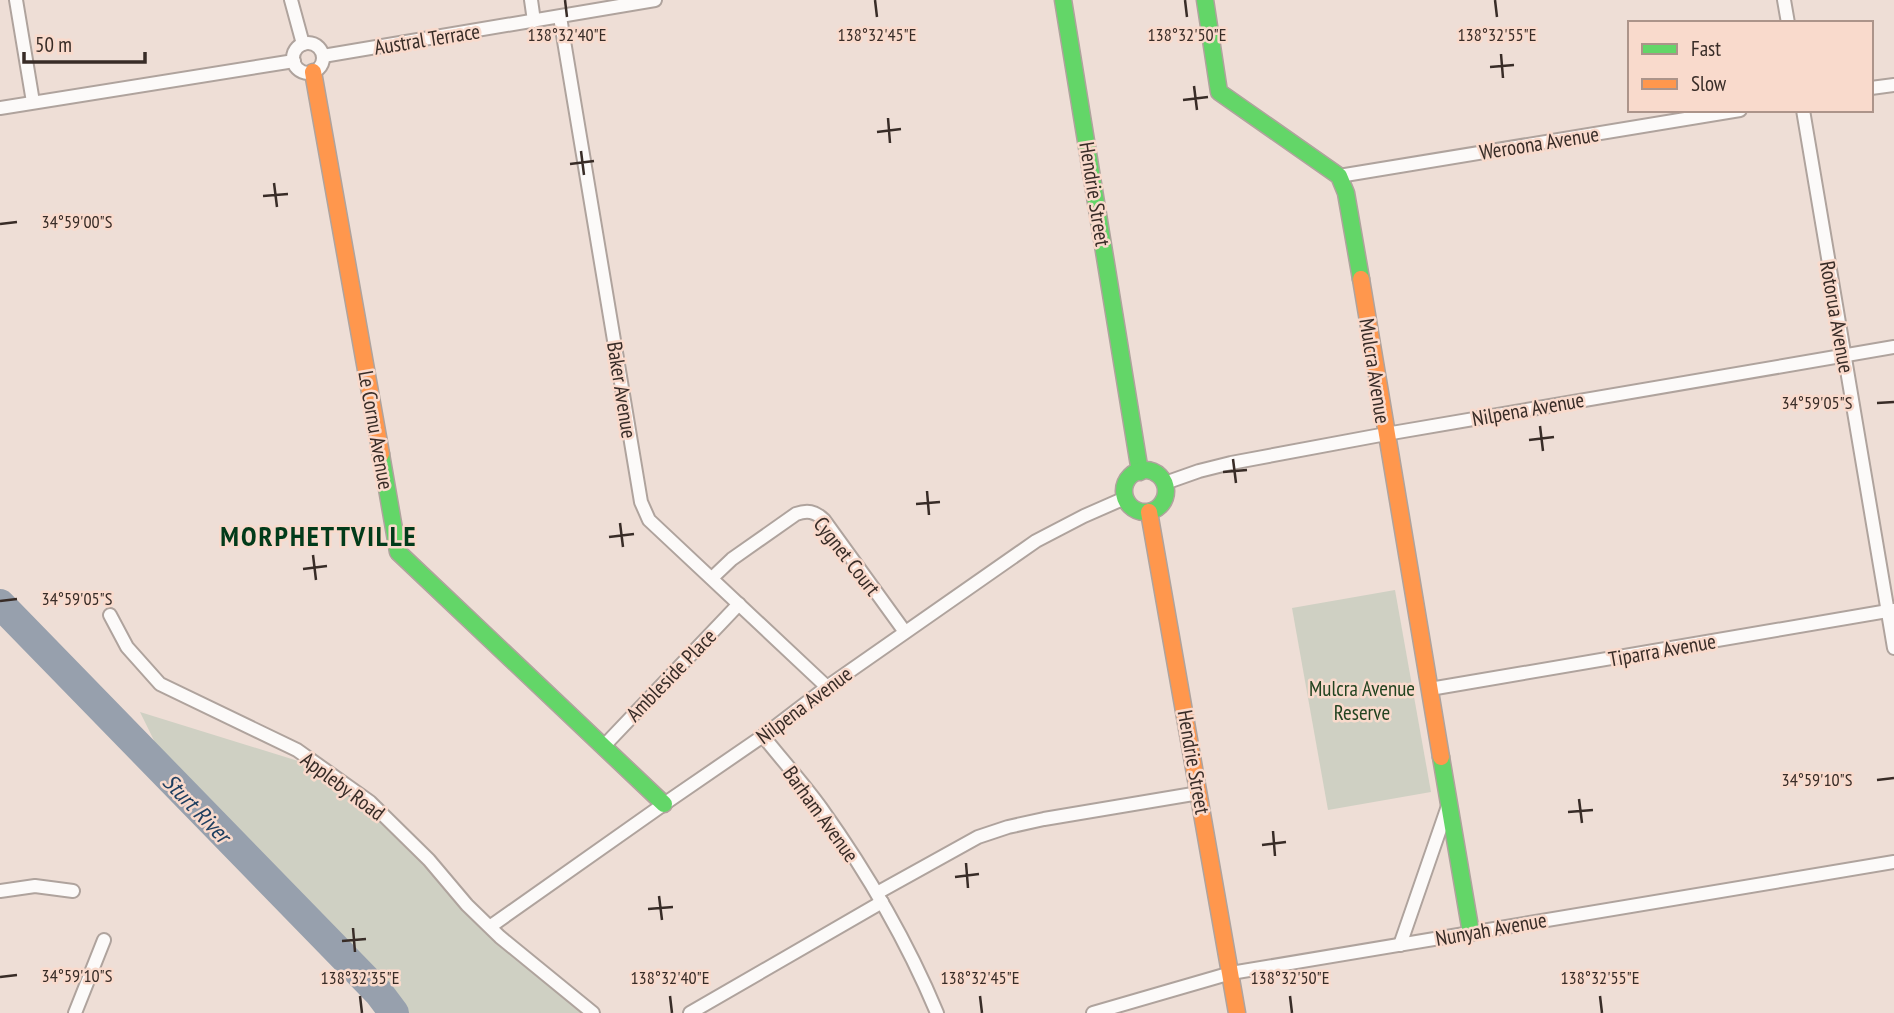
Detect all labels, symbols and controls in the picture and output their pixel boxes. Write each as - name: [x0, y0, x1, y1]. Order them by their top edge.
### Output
- street label: Austral Terrace: [372, 17, 482, 61]
- scale bar: [24, 21, 145, 65]
- legend: [1628, 21, 1873, 112]
- text: 138°32'40"E: [528, 23, 606, 46]
- text: 138°32'45"E: [838, 23, 916, 46]
- text: 138°32'50"E: [1148, 23, 1226, 46]
- text: 138°32'55"E: [1458, 23, 1536, 46]
- text: 50 m: [35, 31, 72, 58]
- text: Fast: [1691, 35, 1721, 62]
- text: Slow: [1691, 70, 1727, 97]
- street label: Weroona Avenue: [1477, 120, 1601, 166]
- street label: Hendrie Street: [1073, 140, 1117, 248]
- text: 34°59'00"S: [42, 210, 113, 233]
- street label: Rotorua Avenue: [1814, 259, 1860, 375]
- street label: Mulcra Avenue: [1353, 317, 1397, 425]
- street label: Baker Avenue: [601, 340, 643, 440]
- street label: Le Cornu Avenue: [352, 369, 400, 491]
- street label: Nilpena Avenue: [1470, 386, 1586, 432]
- text: 34°59'05"S: [1782, 391, 1853, 414]
- street label: Cygnet Court: [808, 511, 886, 601]
- district label: MORPHETTVILLE: [220, 517, 418, 554]
- text: 34°59'05"S: [42, 587, 113, 610]
- street label: Ambleside Place: [620, 623, 722, 727]
- street label: Tiparra Avenue: [1606, 627, 1718, 673]
- street label: Nilpena Avenue: [751, 660, 857, 750]
- park label: Mulcra Avenue Reserve: [1309, 675, 1415, 726]
- street label: Hendrie Street: [1172, 708, 1216, 816]
- street label: Appleby Road: [296, 746, 390, 826]
- street label: Barham Avenue: [777, 761, 865, 867]
- water label: Sturt River: [157, 767, 240, 851]
- text: 34°59'10"S: [1782, 768, 1853, 791]
- street label: Nunyah Avenue: [1433, 906, 1549, 952]
- text: 34°59'10"S: [42, 964, 113, 987]
- text: 138°32'35"E: [321, 966, 399, 989]
- text: 138°32'40"E: [631, 966, 709, 989]
- text: 138°32'45"E: [941, 966, 1019, 989]
- text: 138°32'50"E: [1251, 966, 1329, 989]
- text: 138°32'55"E: [1561, 966, 1639, 989]

